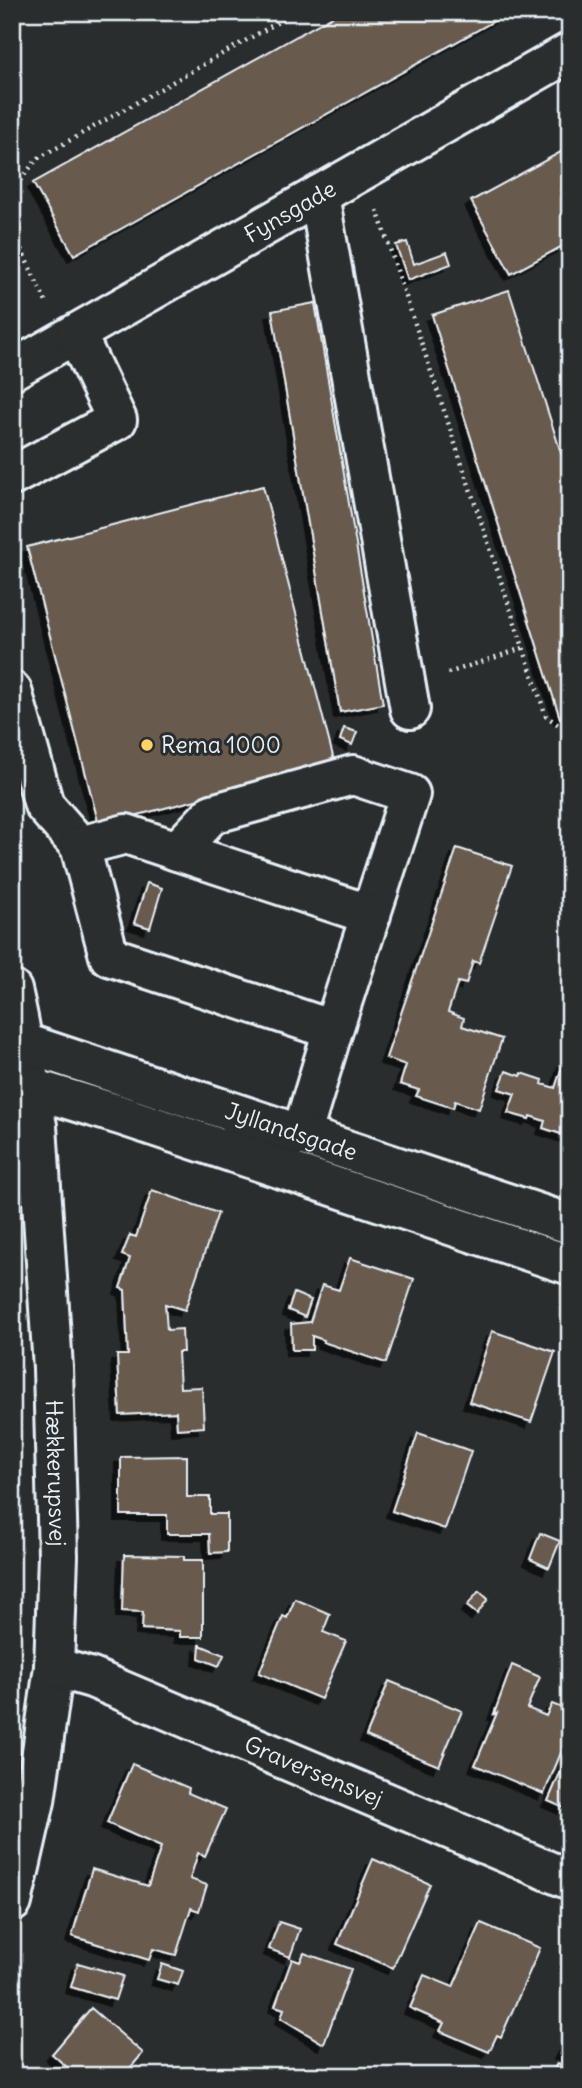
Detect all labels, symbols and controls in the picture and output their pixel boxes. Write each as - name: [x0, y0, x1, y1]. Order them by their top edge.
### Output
- street label: Fynsgade: [239, 174, 341, 249]
- place label: Rema 1000: [161, 730, 281, 759]
- marker: Rema 1000: [139, 737, 155, 753]
- street label: Jyllandsgade: [222, 1096, 361, 1166]
- street label: Hækkerupsvej: [40, 1399, 73, 1547]
- street label: Graversensvej: [240, 1729, 387, 1813]

